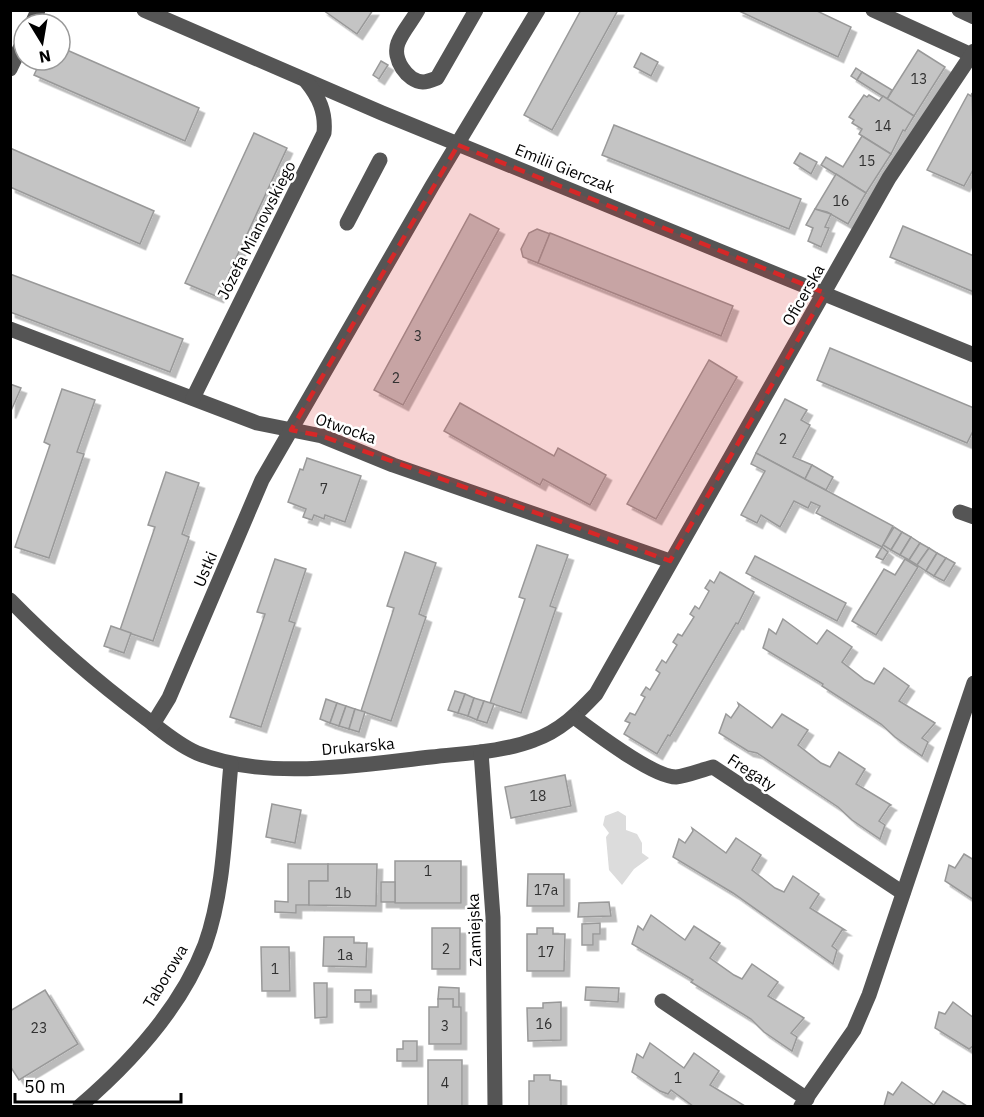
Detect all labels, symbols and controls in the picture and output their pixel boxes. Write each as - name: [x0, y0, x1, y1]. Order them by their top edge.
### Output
- north arrow: [12, 12, 72, 72]
- text: N: [37, 46, 52, 68]
- house number: 13: [911, 70, 927, 88]
- house number: 14: [875, 117, 891, 135]
- street label: Emilii Gierczak: [512, 139, 618, 197]
- house number: 15: [859, 152, 875, 170]
- street label: Józefa Mianowskiego: [212, 157, 300, 303]
- house number: 16: [833, 192, 849, 210]
- street label: Oficerska: [777, 260, 829, 329]
- house number: 3: [414, 327, 422, 345]
- house number: 2: [392, 369, 400, 387]
- street label: Otwocka: [313, 408, 379, 448]
- house number: 2: [779, 430, 787, 448]
- house number: 7: [320, 480, 328, 498]
- street label: Ustki: [189, 548, 221, 590]
- street label: Drukarska: [321, 733, 396, 759]
- street label: Fregaty: [724, 749, 780, 795]
- house number: 18: [530, 787, 546, 805]
- house number: 1: [424, 862, 432, 880]
- house number: 17a: [534, 881, 559, 899]
- house number: 1b: [335, 884, 351, 902]
- street label: Zamiejska: [463, 893, 485, 967]
- street label: Taborowa: [138, 940, 192, 1011]
- house number: 2: [442, 940, 450, 958]
- house number: 17: [538, 943, 554, 961]
- house number: 1a: [337, 946, 353, 964]
- house number: 1: [271, 960, 279, 978]
- house number: 16: [536, 1015, 552, 1033]
- house number: 3: [441, 1017, 449, 1035]
- house number: 23: [31, 1019, 47, 1037]
- scale bar: [15, 1066, 182, 1104]
- house number: 1: [674, 1069, 682, 1087]
- house number: 4: [441, 1074, 449, 1092]
- text: 50 m: [24, 1075, 66, 1098]

